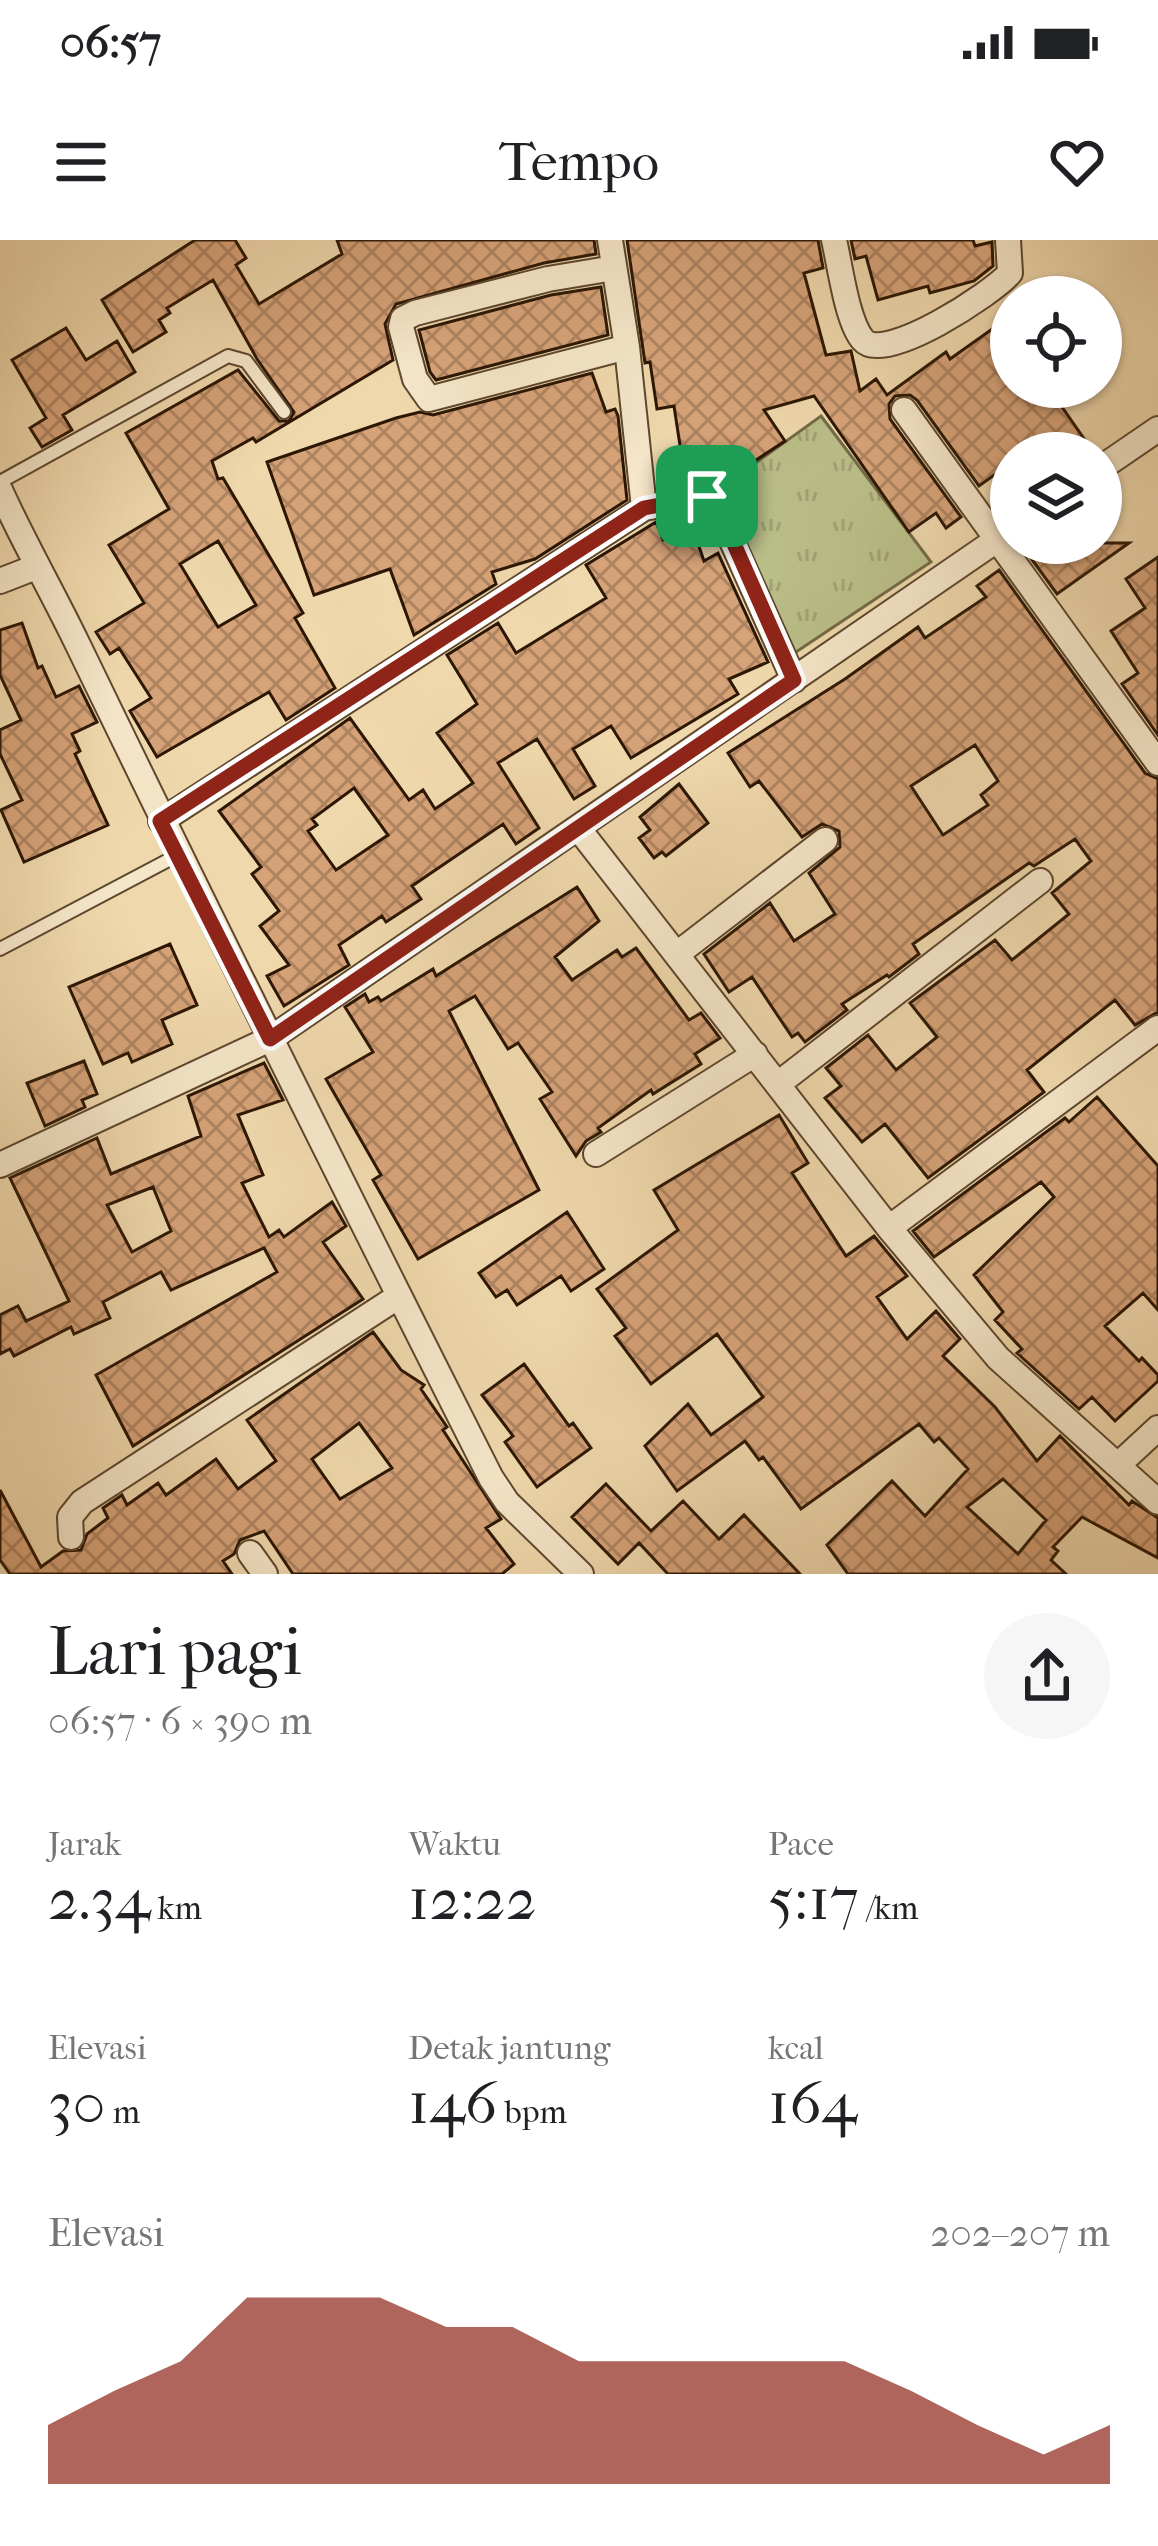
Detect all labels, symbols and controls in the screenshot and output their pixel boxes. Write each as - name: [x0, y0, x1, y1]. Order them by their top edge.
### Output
- text: 06:57: [60, 16, 161, 69]
- icon: menu: [48, 129, 114, 195]
- icon: heart: [1044, 129, 1110, 195]
- text: Tempo: [499, 131, 659, 194]
- map controls: [990, 276, 1122, 564]
- button: locate: [990, 276, 1122, 408]
- button: layers: [990, 432, 1122, 564]
- pin: [656, 445, 758, 547]
- icon: arrive: [674, 463, 740, 529]
- button: share: [984, 1613, 1110, 1739]
- text: Lari pagi: [48, 1614, 302, 1691]
- text: 06:57 · 6 × 390 m: [48, 1698, 312, 1744]
- text: Jarak: [48, 1825, 121, 1864]
- text: Waktu: [408, 1825, 501, 1864]
- text: Pace: [768, 1825, 834, 1864]
- text: 2.34: [48, 1864, 150, 1935]
- text: 12:22: [408, 1864, 537, 1935]
- text: 5:17: [768, 1864, 859, 1935]
- text: km: [150, 1889, 202, 1928]
- text: /km: [859, 1889, 918, 1928]
- text: Elevasi: [48, 2029, 146, 2068]
- text: Detak jantung: [408, 2029, 610, 2068]
- text: kcal: [768, 2029, 824, 2068]
- text: 30: [48, 2068, 106, 2139]
- text: 146: [408, 2068, 497, 2139]
- text: 164: [768, 2068, 857, 2139]
- text: m: [106, 2093, 140, 2132]
- text: bpm: [497, 2093, 567, 2132]
- text: Elevasi: [48, 2210, 164, 2256]
- text: 202–207 m: [930, 2210, 1110, 2256]

